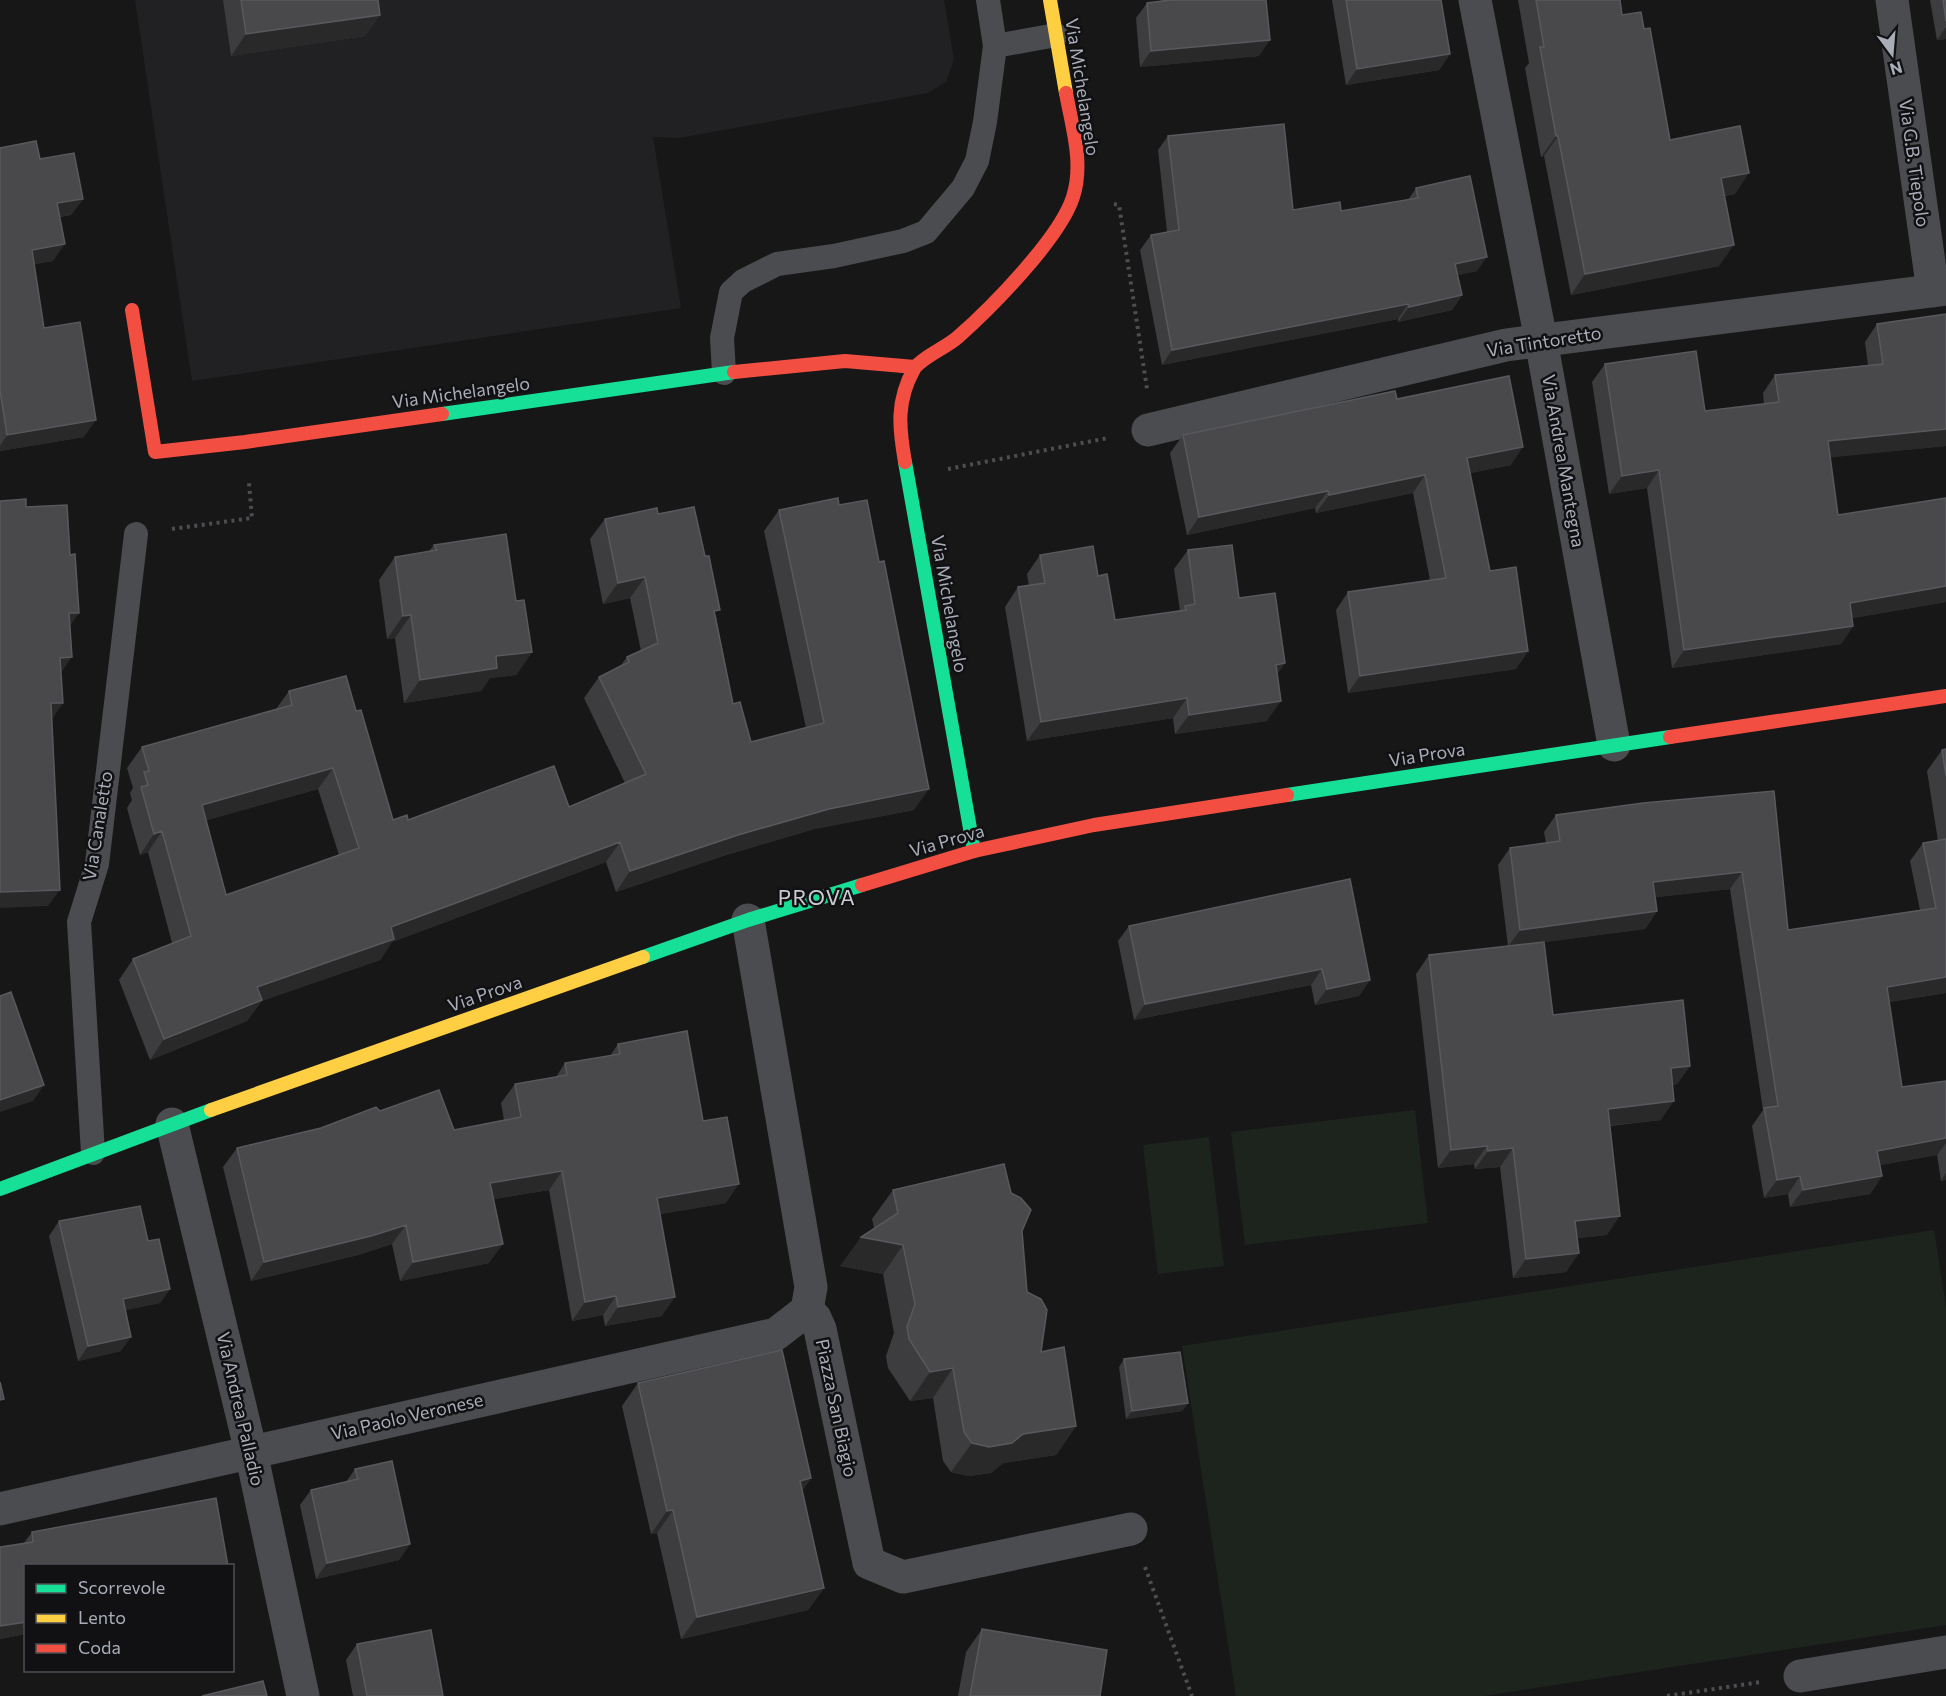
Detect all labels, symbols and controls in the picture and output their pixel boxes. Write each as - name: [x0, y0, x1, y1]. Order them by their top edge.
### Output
- street label: Via Michelangelo: [1061, 16, 1105, 157]
- north arrow: [1862, 24, 1922, 84]
- text: N: [1888, 58, 1905, 80]
- street label: Via G.B. Tiepolo: [1895, 97, 1935, 228]
- street label: Via Tintoretto: [1485, 321, 1603, 361]
- street label: Via Michelangelo: [390, 371, 531, 413]
- street label: Via Andrea Mantegna: [1538, 373, 1590, 549]
- street label: Via Michelangelo: [927, 533, 973, 674]
- street label: Via Prova: [1387, 737, 1467, 771]
- street label: Via Canaletto: [77, 769, 117, 882]
- street label: Via Prova: [907, 819, 987, 861]
- district label: PROVA: [778, 884, 856, 909]
- street label: Via Prova: [445, 970, 525, 1016]
- street label: Via Andrea Palladio: [213, 1330, 269, 1488]
- street label: Piazza San Biagio: [812, 1337, 862, 1479]
- street label: Via Paolo Veronese: [328, 1388, 485, 1444]
- legend: [24, 1564, 234, 1672]
- text: Scorrevole: [78, 1576, 165, 1598]
- text: Lento: [78, 1606, 126, 1628]
- text: Coda: [78, 1636, 121, 1658]

